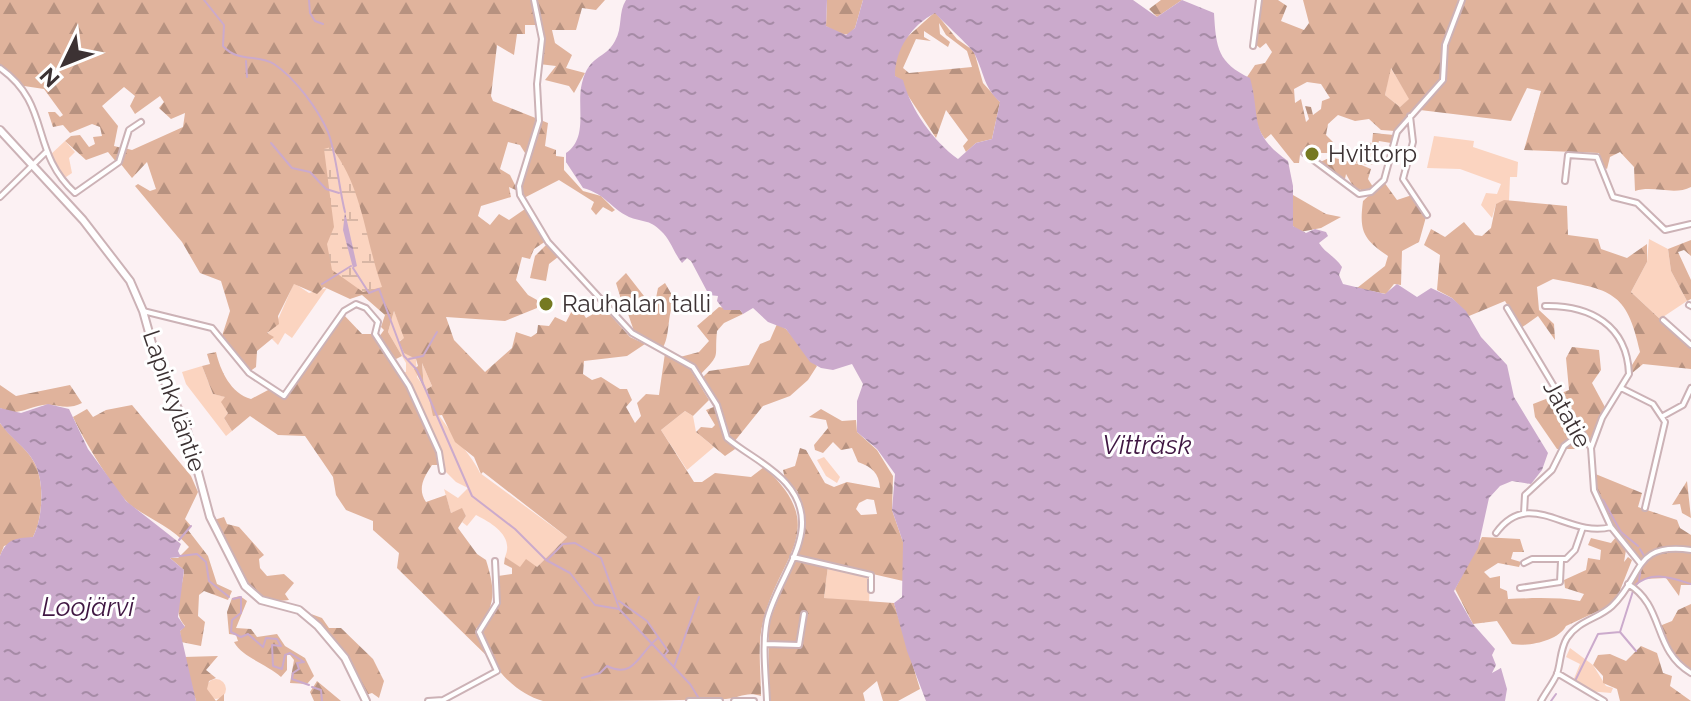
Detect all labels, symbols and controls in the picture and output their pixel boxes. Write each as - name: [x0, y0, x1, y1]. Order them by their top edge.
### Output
- north arrow: [24, 24, 104, 104]
- text: N: [34, 63, 65, 93]
- place label: Hvittorp: [1328, 139, 1417, 168]
- marker: Hvittorp: [1303, 145, 1321, 163]
- place label: Rauhalan talli: [562, 289, 711, 318]
- marker: Rauhalan talli: [537, 295, 555, 313]
- street label: Lapinkyläntie: [137, 326, 212, 475]
- street label: Jatatie: [1537, 375, 1598, 453]
- water label: Vitträsk: [1102, 430, 1192, 460]
- water label: Loojärvi: [42, 592, 136, 622]

